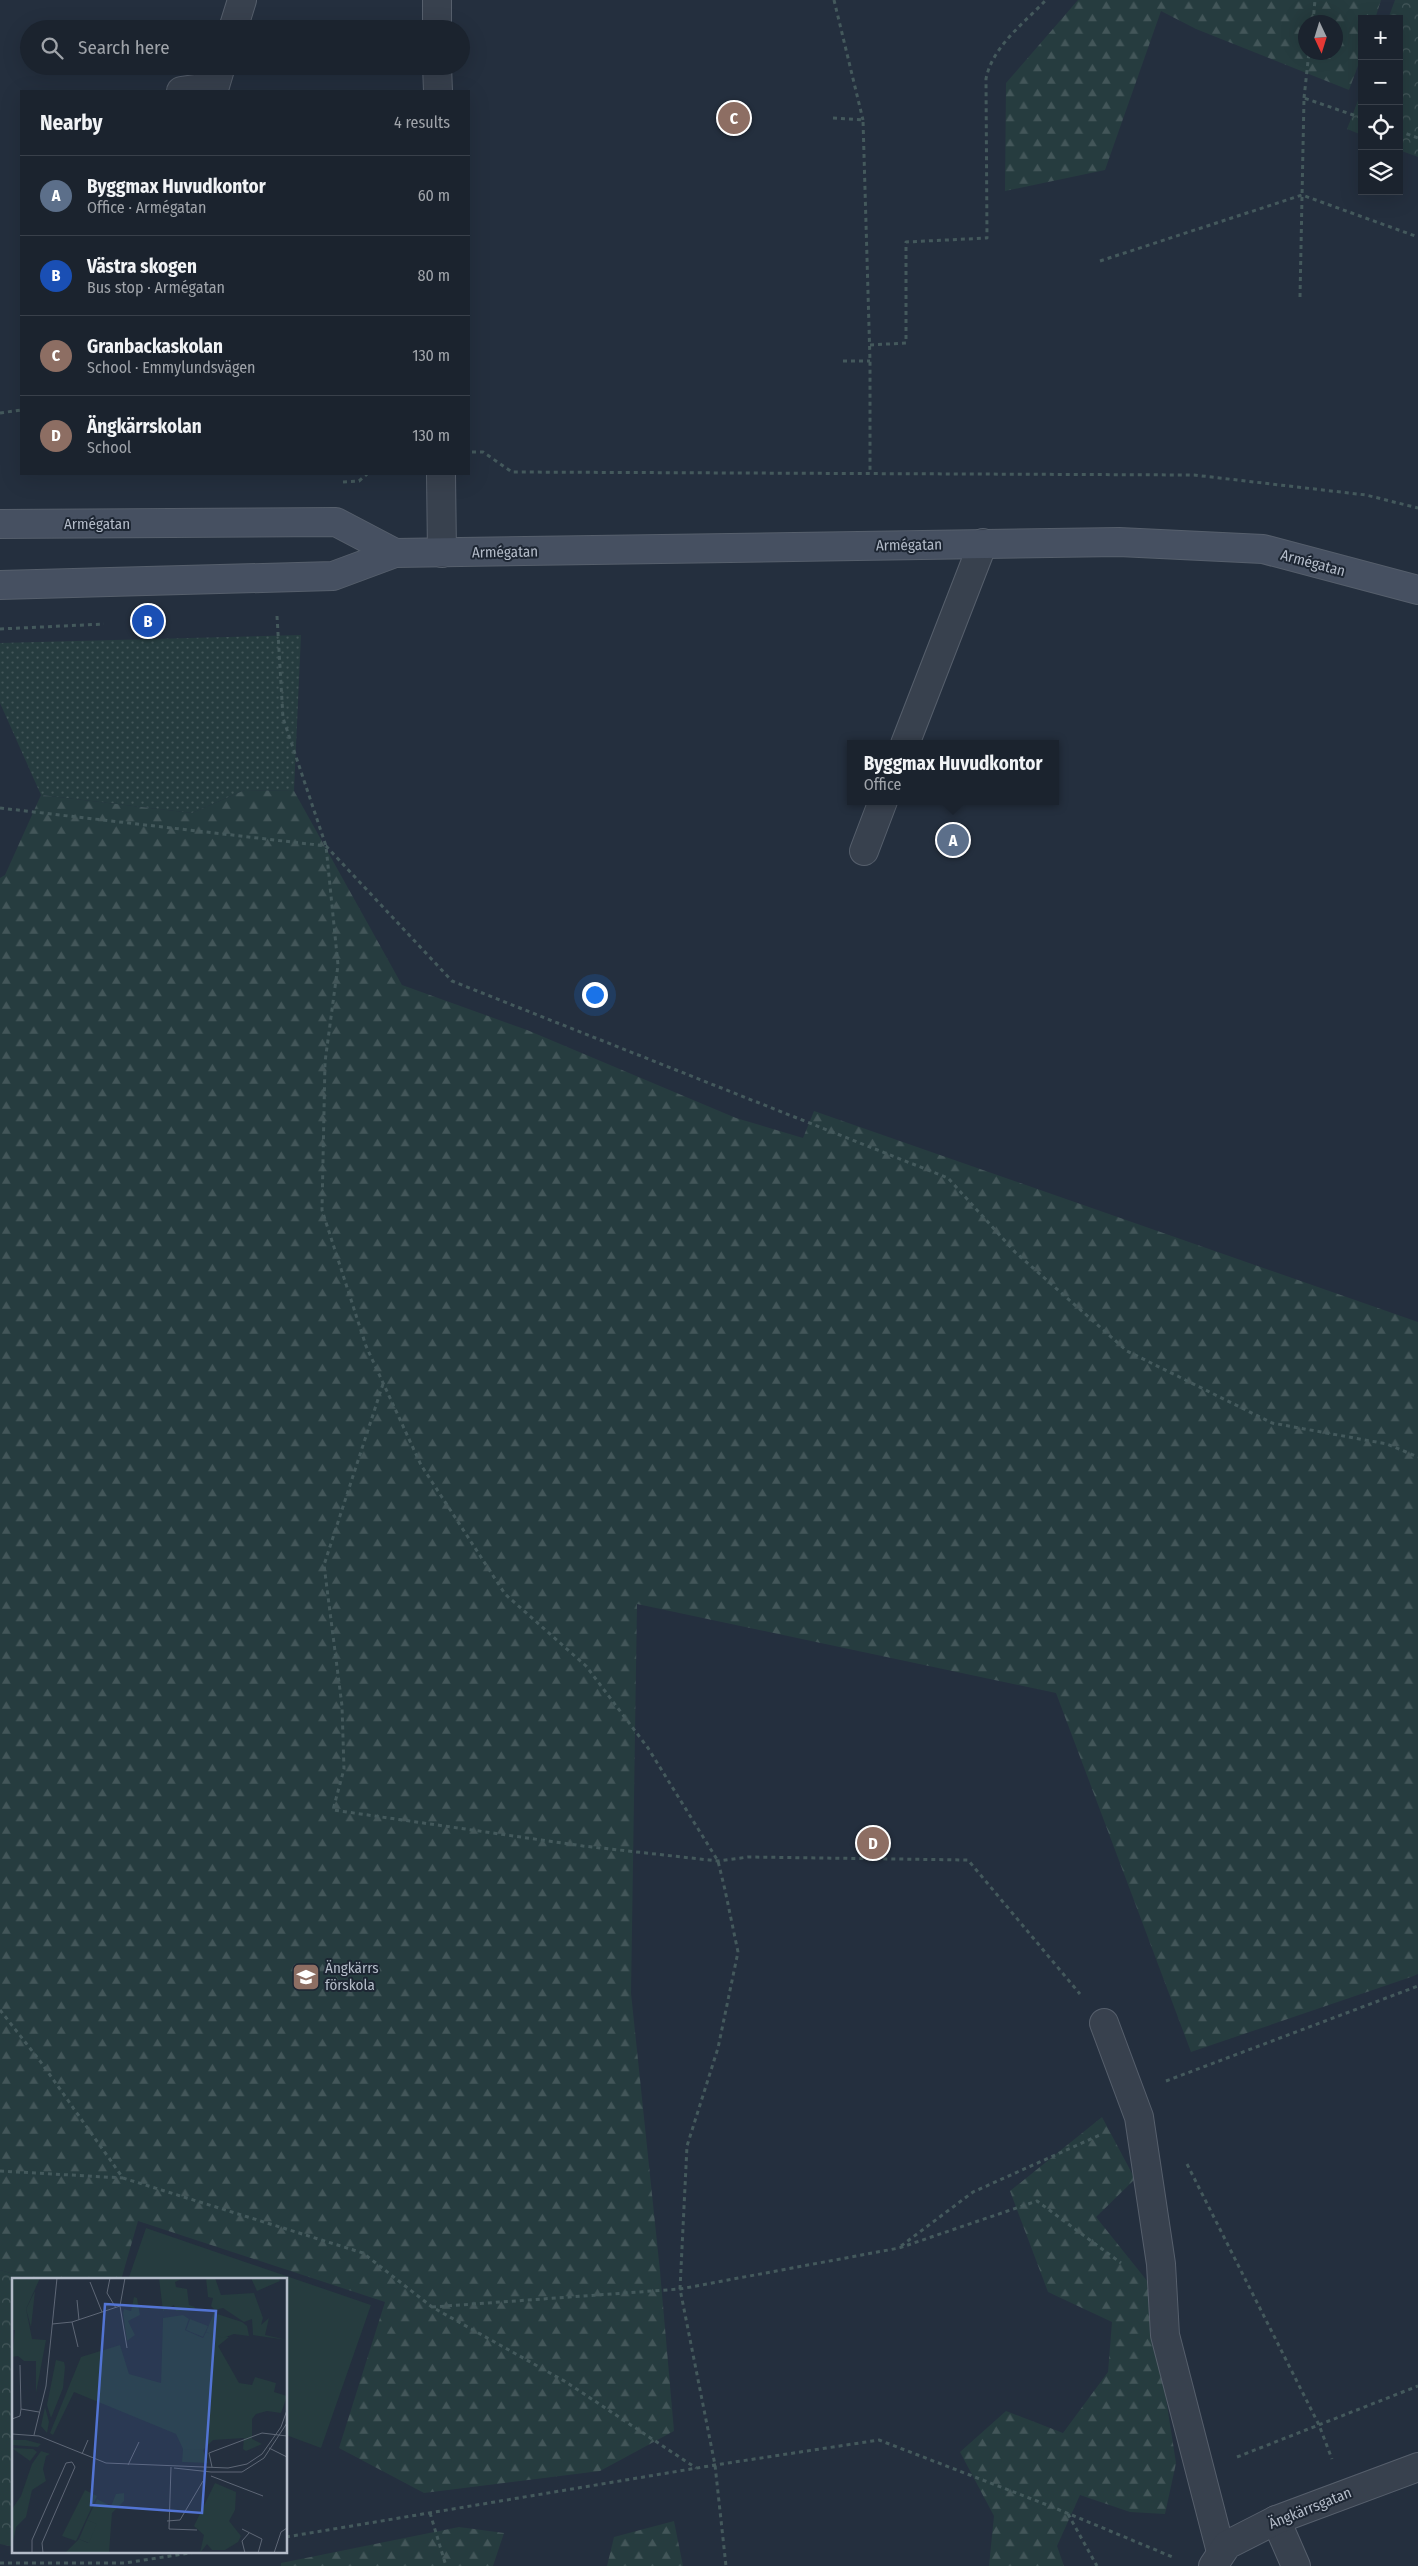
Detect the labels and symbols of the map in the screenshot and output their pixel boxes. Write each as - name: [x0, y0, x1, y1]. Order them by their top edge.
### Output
- north arrow: [1298, 15, 1343, 60]
- pin: C: [718, 99, 750, 137]
- street label: Armégatan: [64, 515, 130, 533]
- street label: Armégatan: [876, 535, 942, 555]
- street label: Armégatan: [472, 542, 538, 562]
- street label: Armégatan: [1279, 546, 1347, 580]
- pin: B: [132, 602, 164, 640]
- pin: A: [937, 821, 969, 859]
- your location: [582, 982, 608, 1008]
- pin: D: [857, 1824, 889, 1862]
- place label: Ängkärrs förskola: [325, 1959, 379, 1994]
- school or university icon: Ängkärrs förskola: [291, 1962, 321, 1992]
- inset map: [12, 2278, 288, 2554]
- street label: Ängkärrsgatan: [1266, 2483, 1354, 2533]

